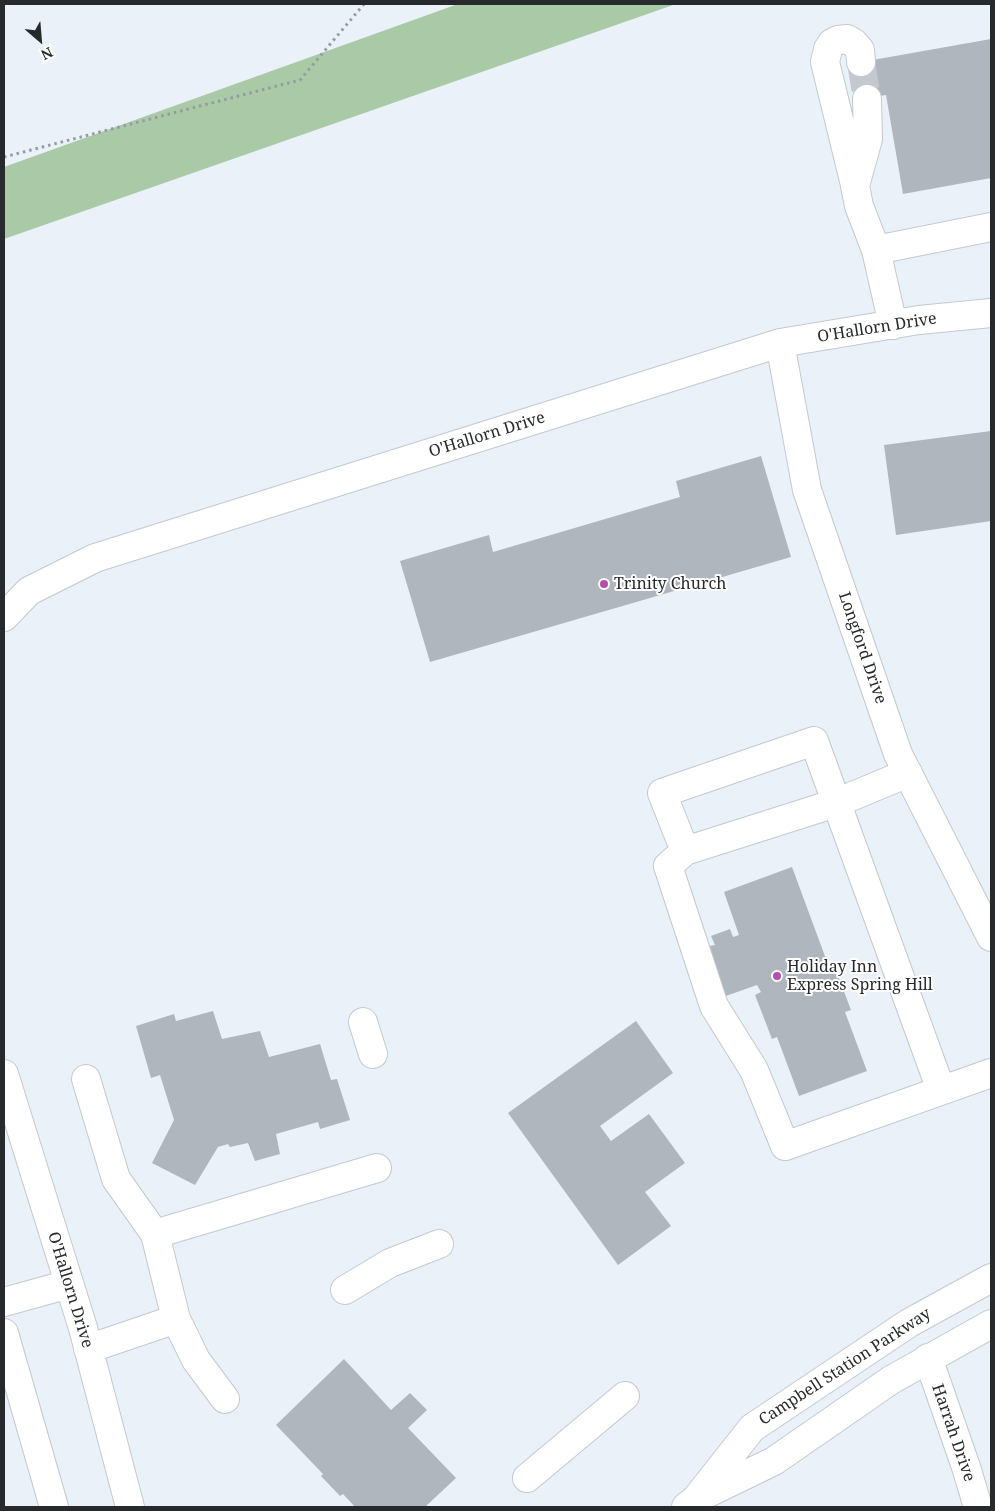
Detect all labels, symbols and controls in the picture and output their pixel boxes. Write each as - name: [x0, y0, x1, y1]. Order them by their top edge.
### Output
- north arrow: [15, 15, 65, 65]
- text: N: [38, 43, 56, 65]
- street label: O'Hallorn Drive: [816, 309, 938, 347]
- street label: O'Hallorn Drive: [427, 408, 547, 462]
- place label: Trinity Church: [614, 574, 726, 594]
- marker: Trinity Church: [598, 578, 610, 590]
- street label: Longford Drive: [834, 590, 890, 706]
- place label: Holiday Inn Express Spring Hill: [787, 957, 933, 995]
- marker: Holiday Inn Express Spring Hill: [771, 970, 783, 982]
- street label: O'Hallorn Drive: [43, 1230, 97, 1350]
- street label: Campbell Station Parkway: [755, 1304, 935, 1430]
- street label: Harrah Drive: [927, 1382, 979, 1484]

